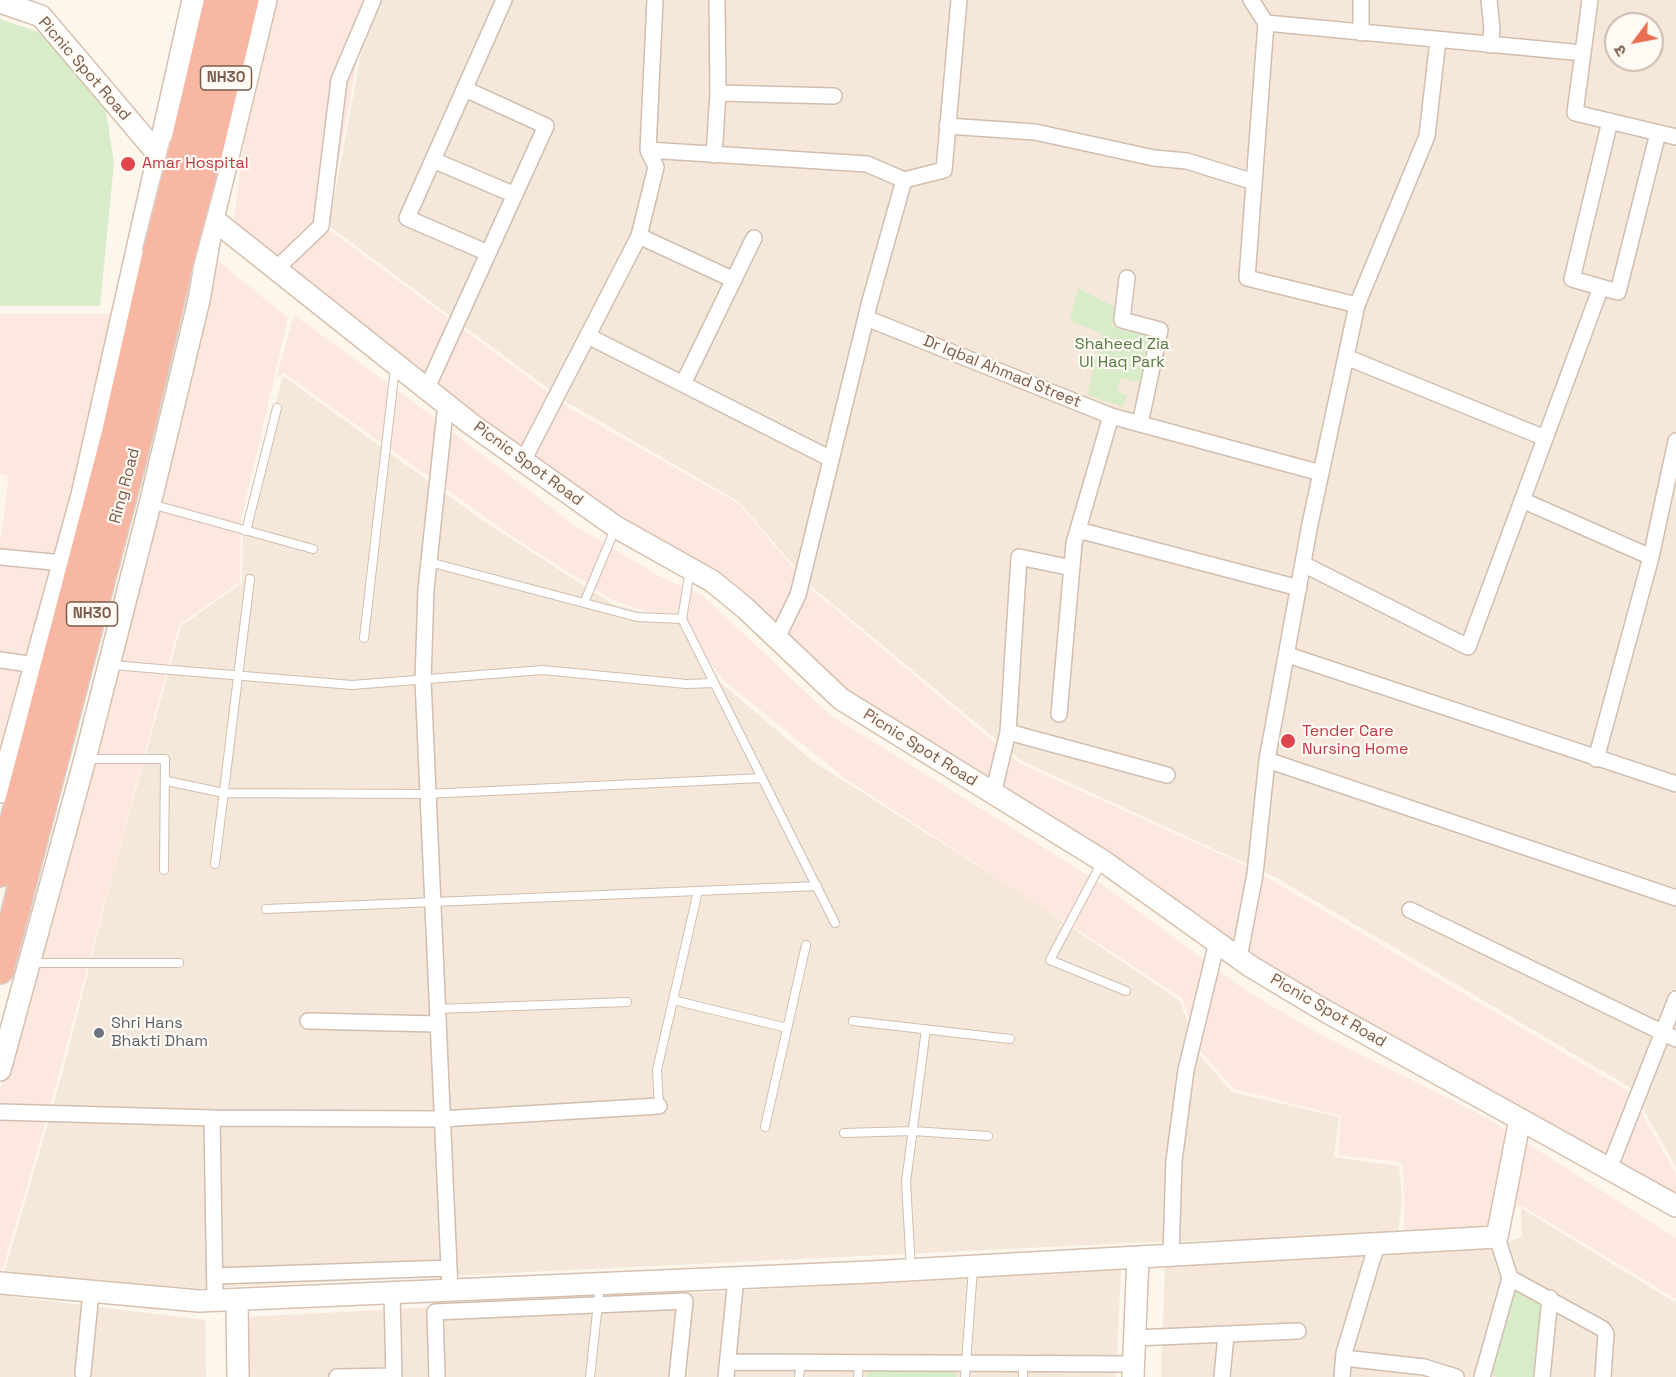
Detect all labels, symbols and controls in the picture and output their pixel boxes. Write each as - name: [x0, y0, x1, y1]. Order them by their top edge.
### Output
- north arrow: [1604, 12, 1664, 72]
- street label: Picnic Spot Road: [34, 13, 134, 125]
- text: उ: [1609, 41, 1631, 60]
- road number: NH30: [200, 66, 252, 90]
- place label: Amar Hospital: [142, 154, 249, 174]
- marker: Amar Hospital: [119, 155, 137, 173]
- street label: Dr Iqbal Ahmad Street: [920, 332, 1084, 412]
- park label: Shaheed Zia Ul Haq Park: [1075, 335, 1169, 373]
- street label: Picnic Spot Road: [469, 418, 587, 510]
- street label: Ring Road: [106, 446, 144, 526]
- road number: NH30: [66, 602, 118, 626]
- street label: Picnic Spot Road: [859, 705, 981, 791]
- place label: Tender Care Nursing Home: [1302, 722, 1408, 760]
- marker: Tender Care Nursing Home: [1279, 732, 1297, 750]
- street label: Picnic Spot Road: [1267, 970, 1389, 1052]
- place label: Shri Hans Bhakti Dham: [111, 1014, 208, 1052]
- marker: Shri Hans Bhakti Dham: [92, 1026, 106, 1040]

